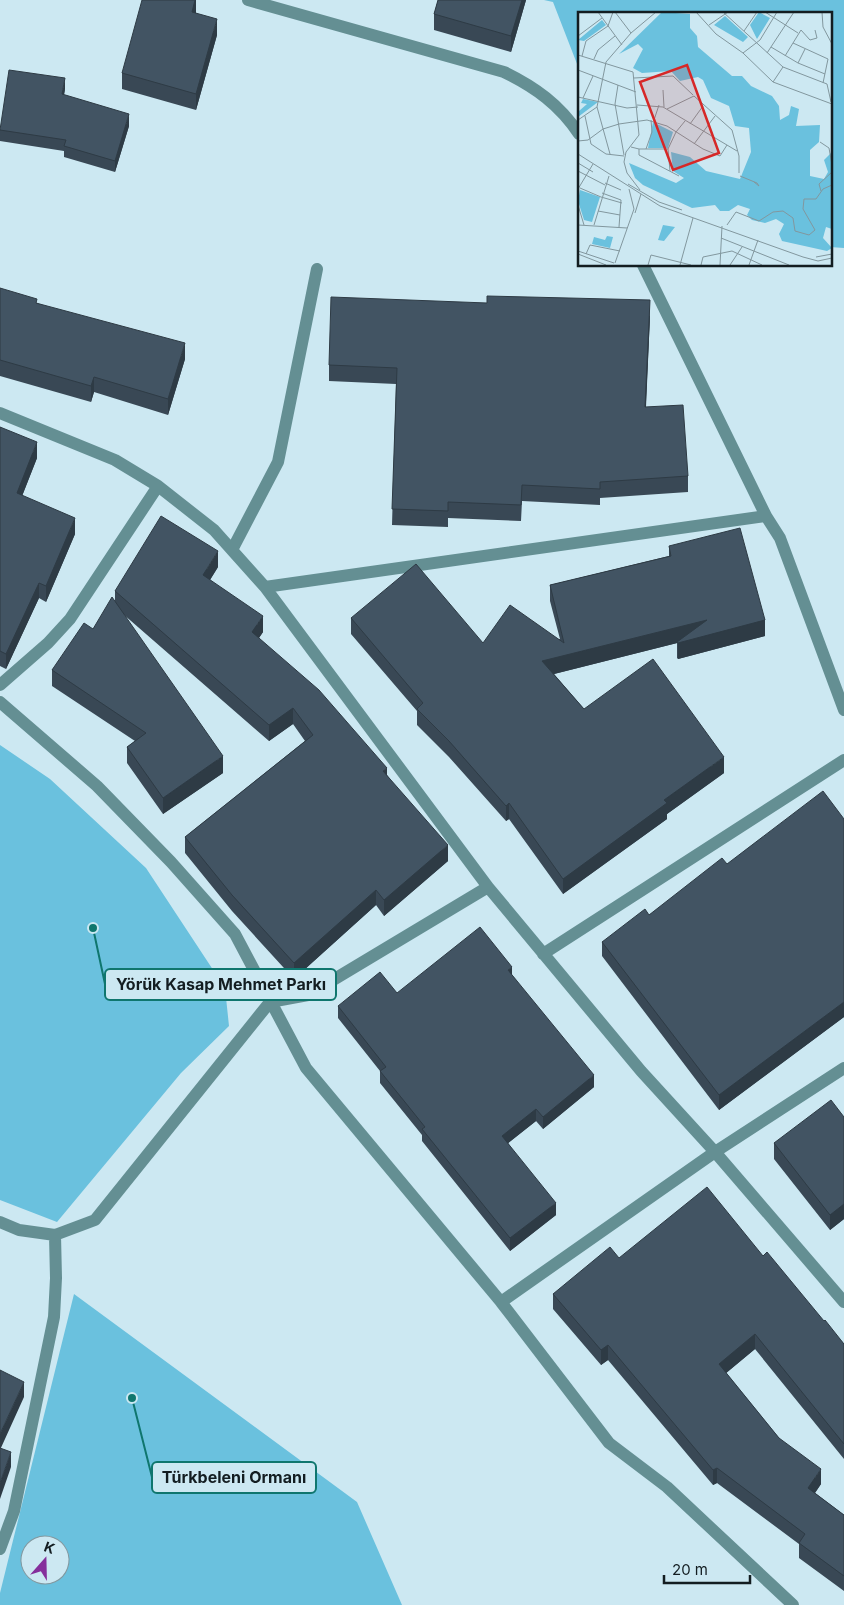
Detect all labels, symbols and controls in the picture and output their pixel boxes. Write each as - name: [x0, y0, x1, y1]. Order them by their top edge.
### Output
- inset map: [578, 12, 832, 266]
- callout: Yörük Kasap Mehmet Parkı: [105, 969, 336, 1000]
- text: Yörük Kasap Mehmet Parkı: [116, 974, 326, 994]
- callout: Türkbeleni Ormanı: [152, 1462, 316, 1493]
- text: Türkbeleni Ormanı: [162, 1467, 306, 1487]
- north arrow: [20, 1535, 70, 1585]
- text: K: [42, 1538, 57, 1557]
- scale bar: [664, 1552, 750, 1584]
- text: 20 m: [672, 1560, 708, 1579]

